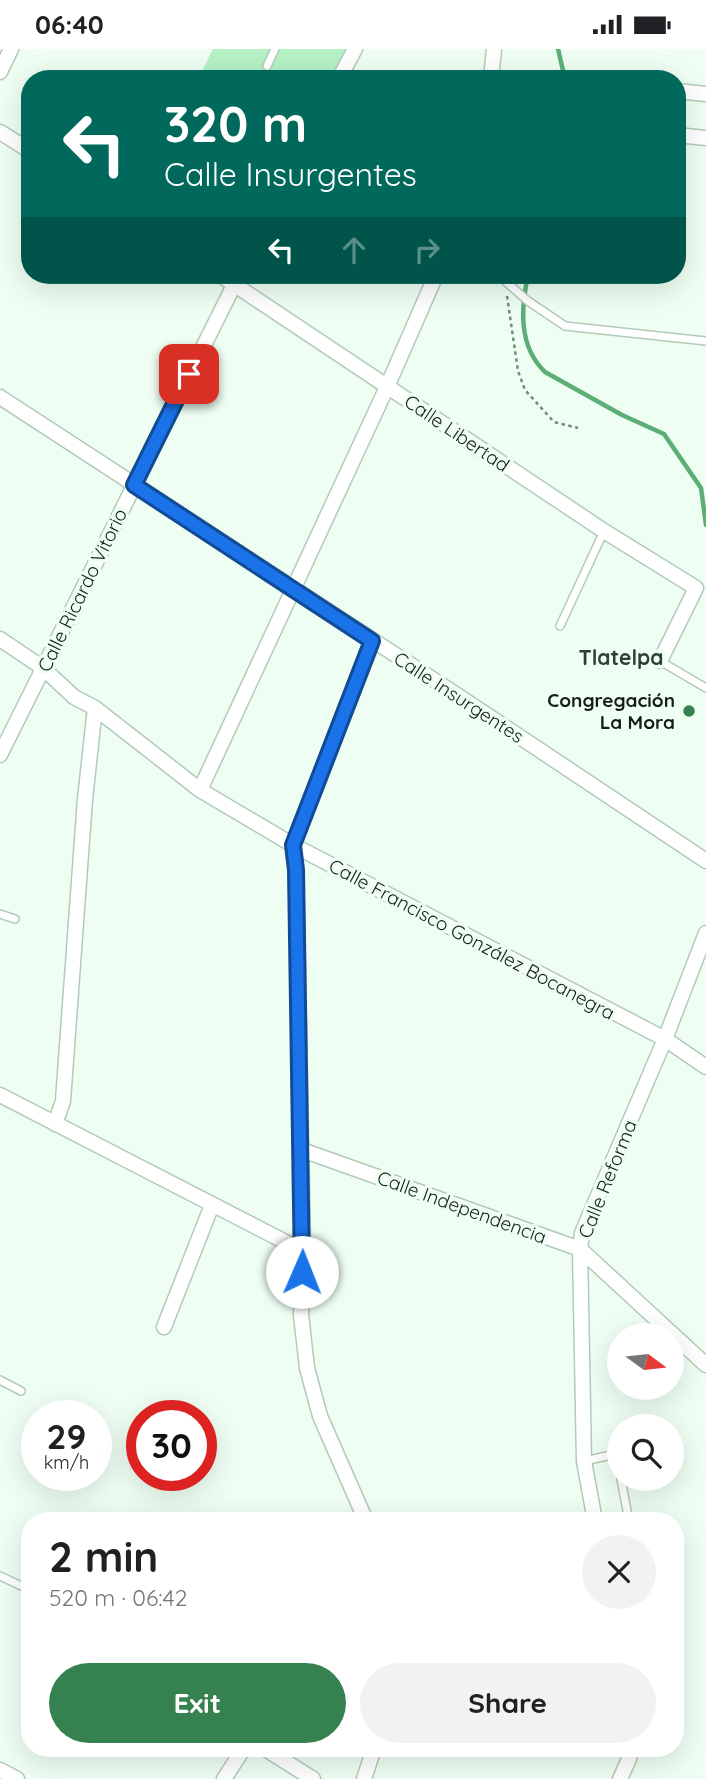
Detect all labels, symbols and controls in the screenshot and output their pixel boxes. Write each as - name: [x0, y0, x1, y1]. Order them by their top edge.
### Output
- text: 06:40: [35, 8, 104, 41]
- text: 320 m: [164, 93, 307, 154]
- icon: left: [49, 98, 140, 189]
- text: Calle Insurgentes: [164, 154, 417, 194]
- icon: left: [262, 231, 300, 269]
- icon: ahead: [335, 231, 373, 269]
- icon: right: [408, 231, 446, 269]
- pin: [159, 344, 219, 404]
- icon: arrive: [170, 355, 208, 393]
- street label: Calle Libertad: [400, 389, 514, 477]
- street label: Calle Ricardo Vitorio: [32, 504, 132, 676]
- district label: Tlatelpa: [579, 644, 663, 670]
- street label: Calle Insurgentes: [390, 646, 529, 748]
- place label: Congregación La Mora: [547, 688, 675, 734]
- marker: Congregación La Mora: [681, 703, 697, 719]
- street label: Calle Francisco González Bocanegra: [325, 853, 619, 1025]
- street label: Calle Reforma: [572, 1116, 642, 1242]
- street label: Calle Independencia: [374, 1165, 550, 1249]
- position arrow: [265, 1235, 339, 1309]
- north arrow: [607, 1323, 684, 1400]
- map controls: [607, 1323, 684, 1491]
- speed limit sign: 30: [126, 1400, 217, 1491]
- text: 29: [47, 1414, 86, 1458]
- button: search: [607, 1414, 684, 1491]
- text: km/h: [44, 1451, 89, 1474]
- text: 2 min: [49, 1530, 158, 1583]
- button: close: [582, 1535, 656, 1609]
- text: 520 m · 06:42: [49, 1583, 187, 1612]
- button: Exit: [49, 1663, 346, 1743]
- button: Share: [360, 1663, 656, 1743]

